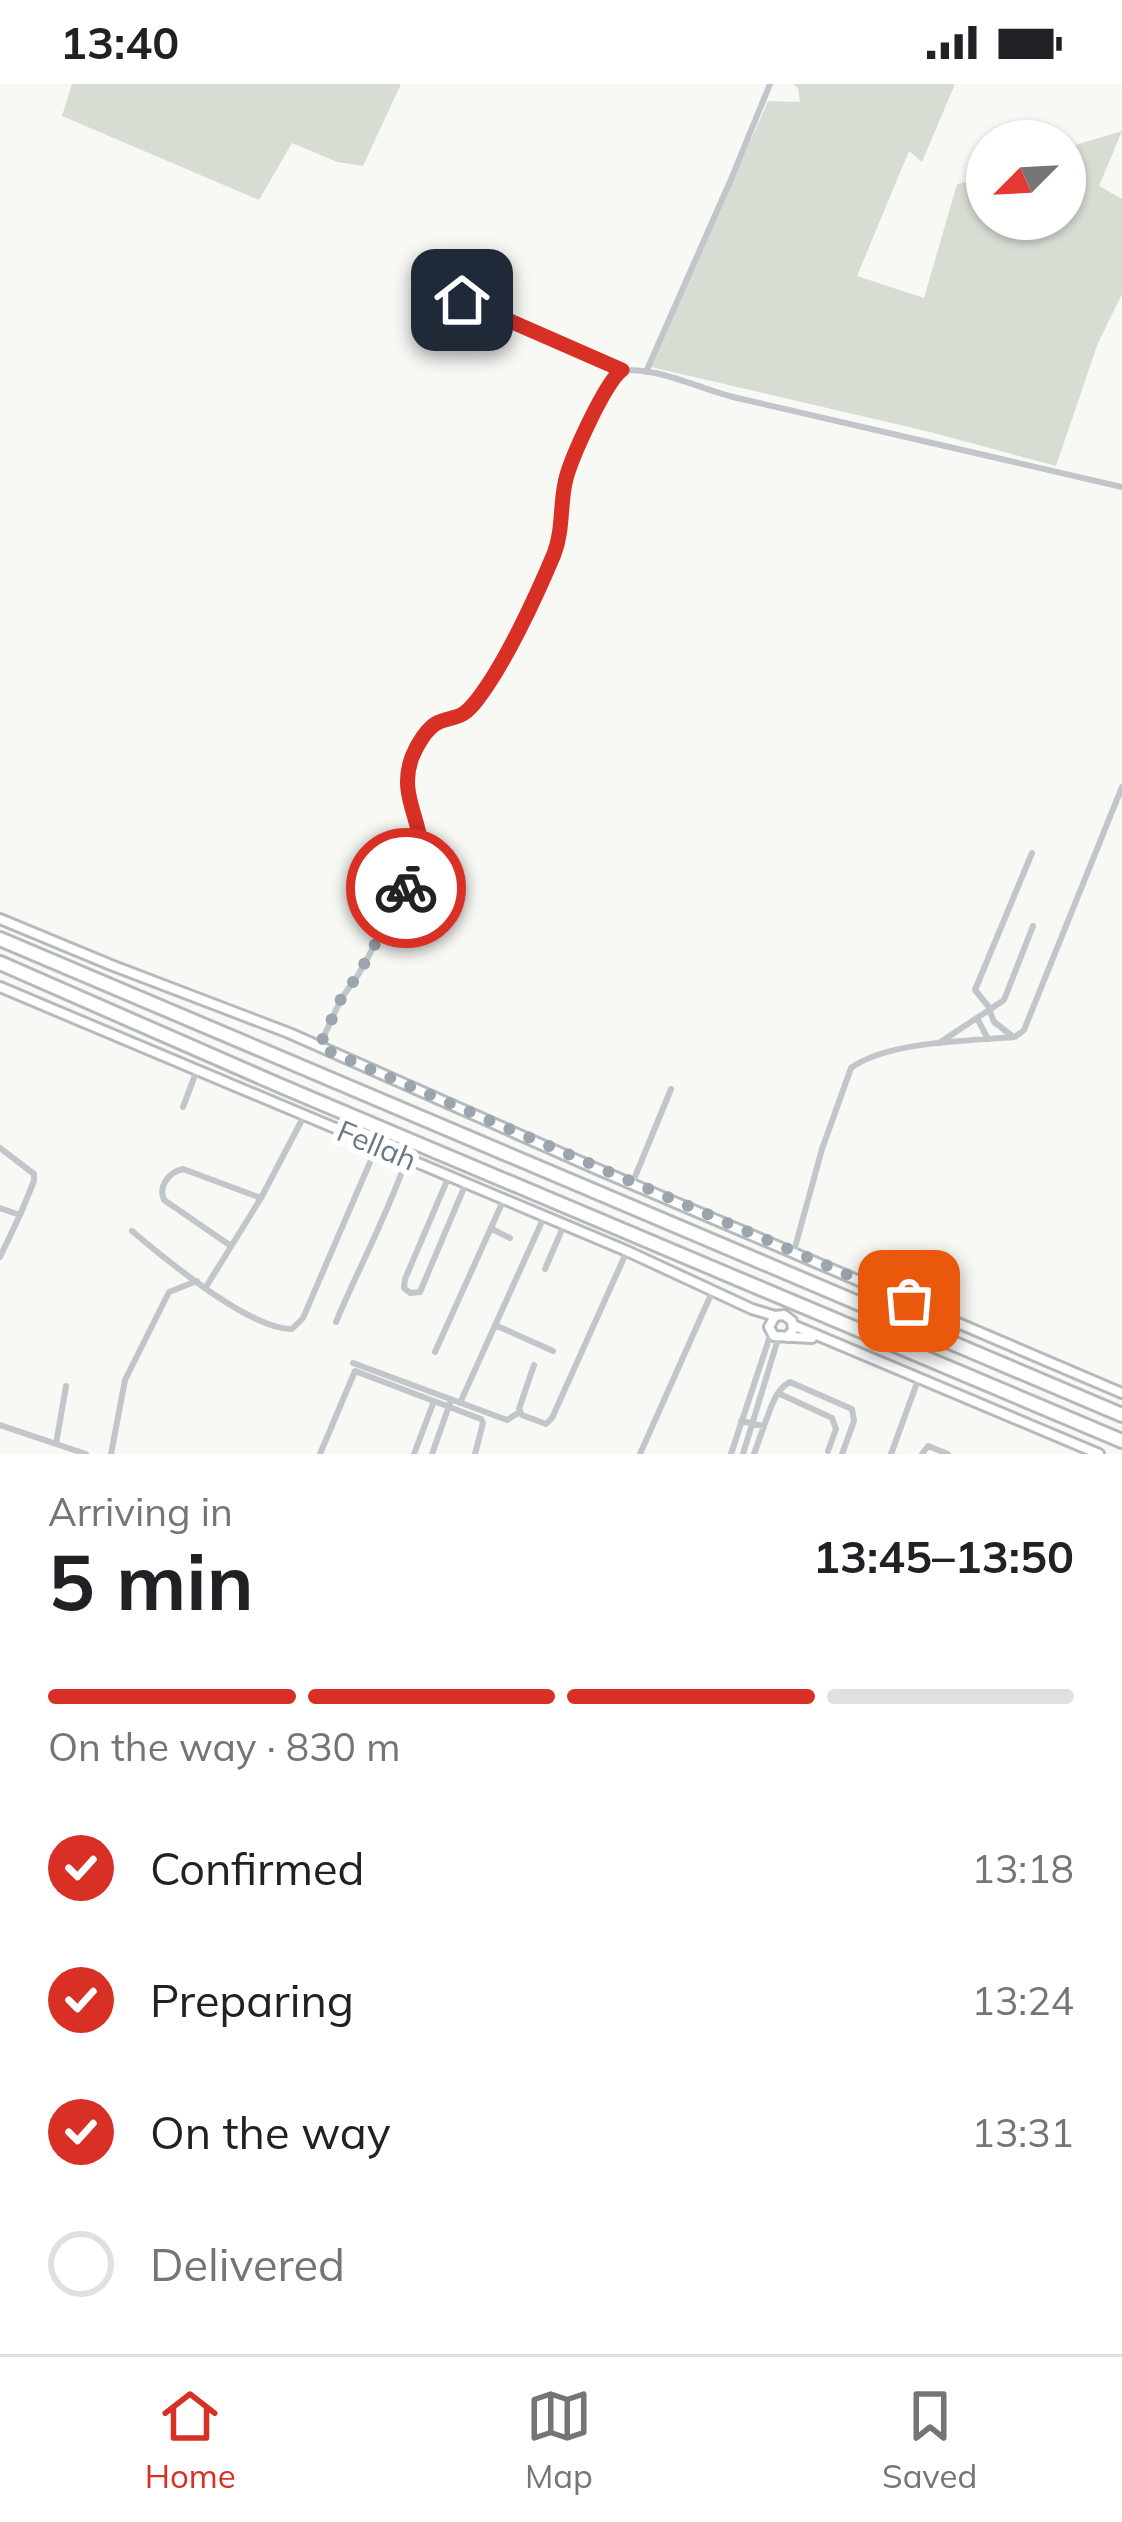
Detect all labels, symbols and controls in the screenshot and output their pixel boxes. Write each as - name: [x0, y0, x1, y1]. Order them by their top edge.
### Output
- text: 13:40: [60, 14, 179, 70]
- north arrow: [966, 120, 1086, 240]
- map controls: [966, 120, 1086, 240]
- pin: [411, 249, 513, 351]
- icon: home: [429, 267, 495, 333]
- courier: [346, 828, 466, 948]
- icon: bike: [373, 855, 439, 921]
- street label: Fellah: [332, 1111, 422, 1179]
- pin: [858, 1250, 960, 1352]
- icon: bag: [876, 1268, 942, 1334]
- text: Arriving in: [48, 1487, 233, 1536]
- text: 13:45–13:50: [813, 1528, 1074, 1584]
- text: 5 min: [48, 1532, 254, 1630]
- text: On the way · 830 m: [48, 1722, 400, 1771]
- icon: check: [48, 1835, 114, 1901]
- text: Confirmed: [150, 1840, 364, 1896]
- text: 13:18: [972, 1844, 1074, 1893]
- icon: check: [48, 1967, 114, 2033]
- text: Preparing: [150, 1972, 354, 2028]
- text: 13:24: [972, 1976, 1074, 2025]
- icon: check: [48, 2099, 114, 2165]
- text: On the way: [150, 2104, 391, 2160]
- text: 13:31: [972, 2108, 1074, 2157]
- text: Delivered: [150, 2236, 345, 2292]
- tab: Home: [145, 2383, 236, 2496]
- tab: Map: [525, 2383, 593, 2496]
- tab: Saved: [882, 2383, 977, 2496]

